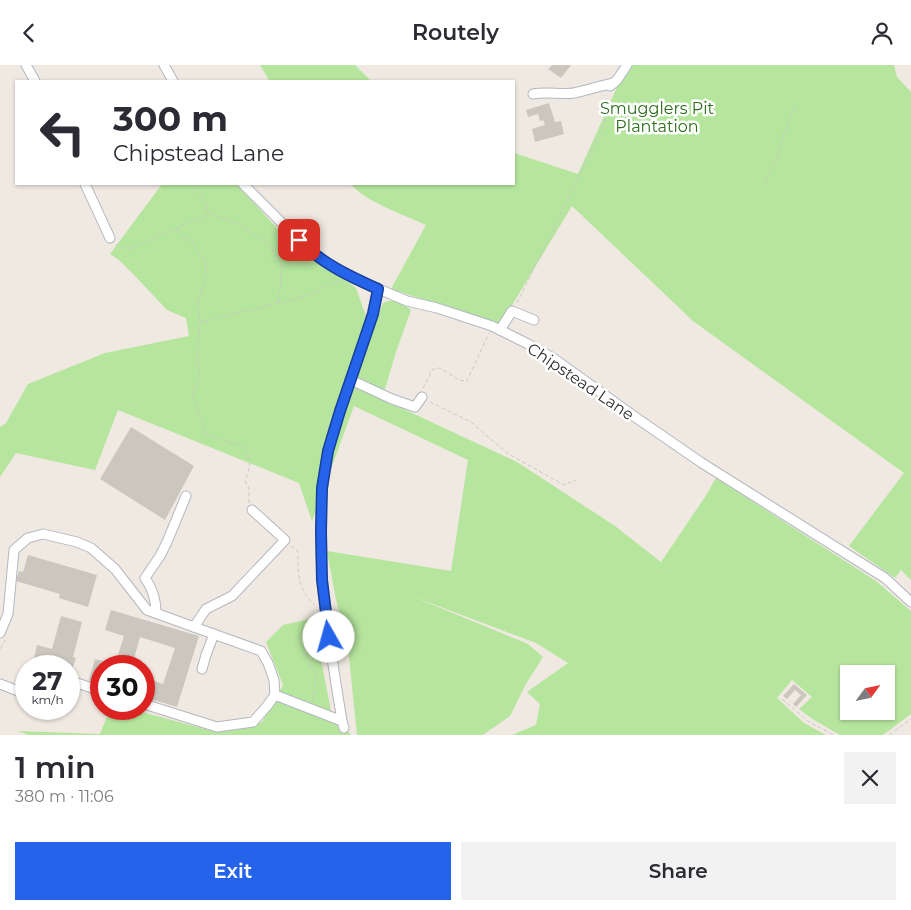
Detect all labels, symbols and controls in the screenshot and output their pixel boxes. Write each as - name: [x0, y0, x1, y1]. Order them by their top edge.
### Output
- icon: back: [15, 19, 43, 47]
- text: Routely: [412, 19, 499, 46]
- icon: person: [868, 19, 896, 47]
- text: 300 m: [113, 97, 228, 140]
- park label: Smugglers Pit Plantation: [600, 99, 714, 136]
- icon: left: [30, 100, 95, 165]
- text: Chipstead Lane: [113, 140, 284, 167]
- pin: [278, 219, 320, 261]
- icon: arrive: [285, 226, 313, 254]
- street label: Chipstead Lane: [524, 339, 638, 424]
- position arrow: [302, 610, 354, 662]
- speed limit sign: 30: [90, 655, 155, 720]
- north arrow: [840, 665, 895, 720]
- map controls: [840, 665, 895, 720]
- text: 27: [32, 666, 63, 696]
- text: km/h: [31, 692, 64, 707]
- text: 1 min: [15, 749, 96, 786]
- button: close: [844, 752, 896, 804]
- text: 380 m · 11:06: [15, 787, 114, 806]
- button: Exit: [15, 842, 451, 900]
- button: Share: [461, 842, 896, 900]

